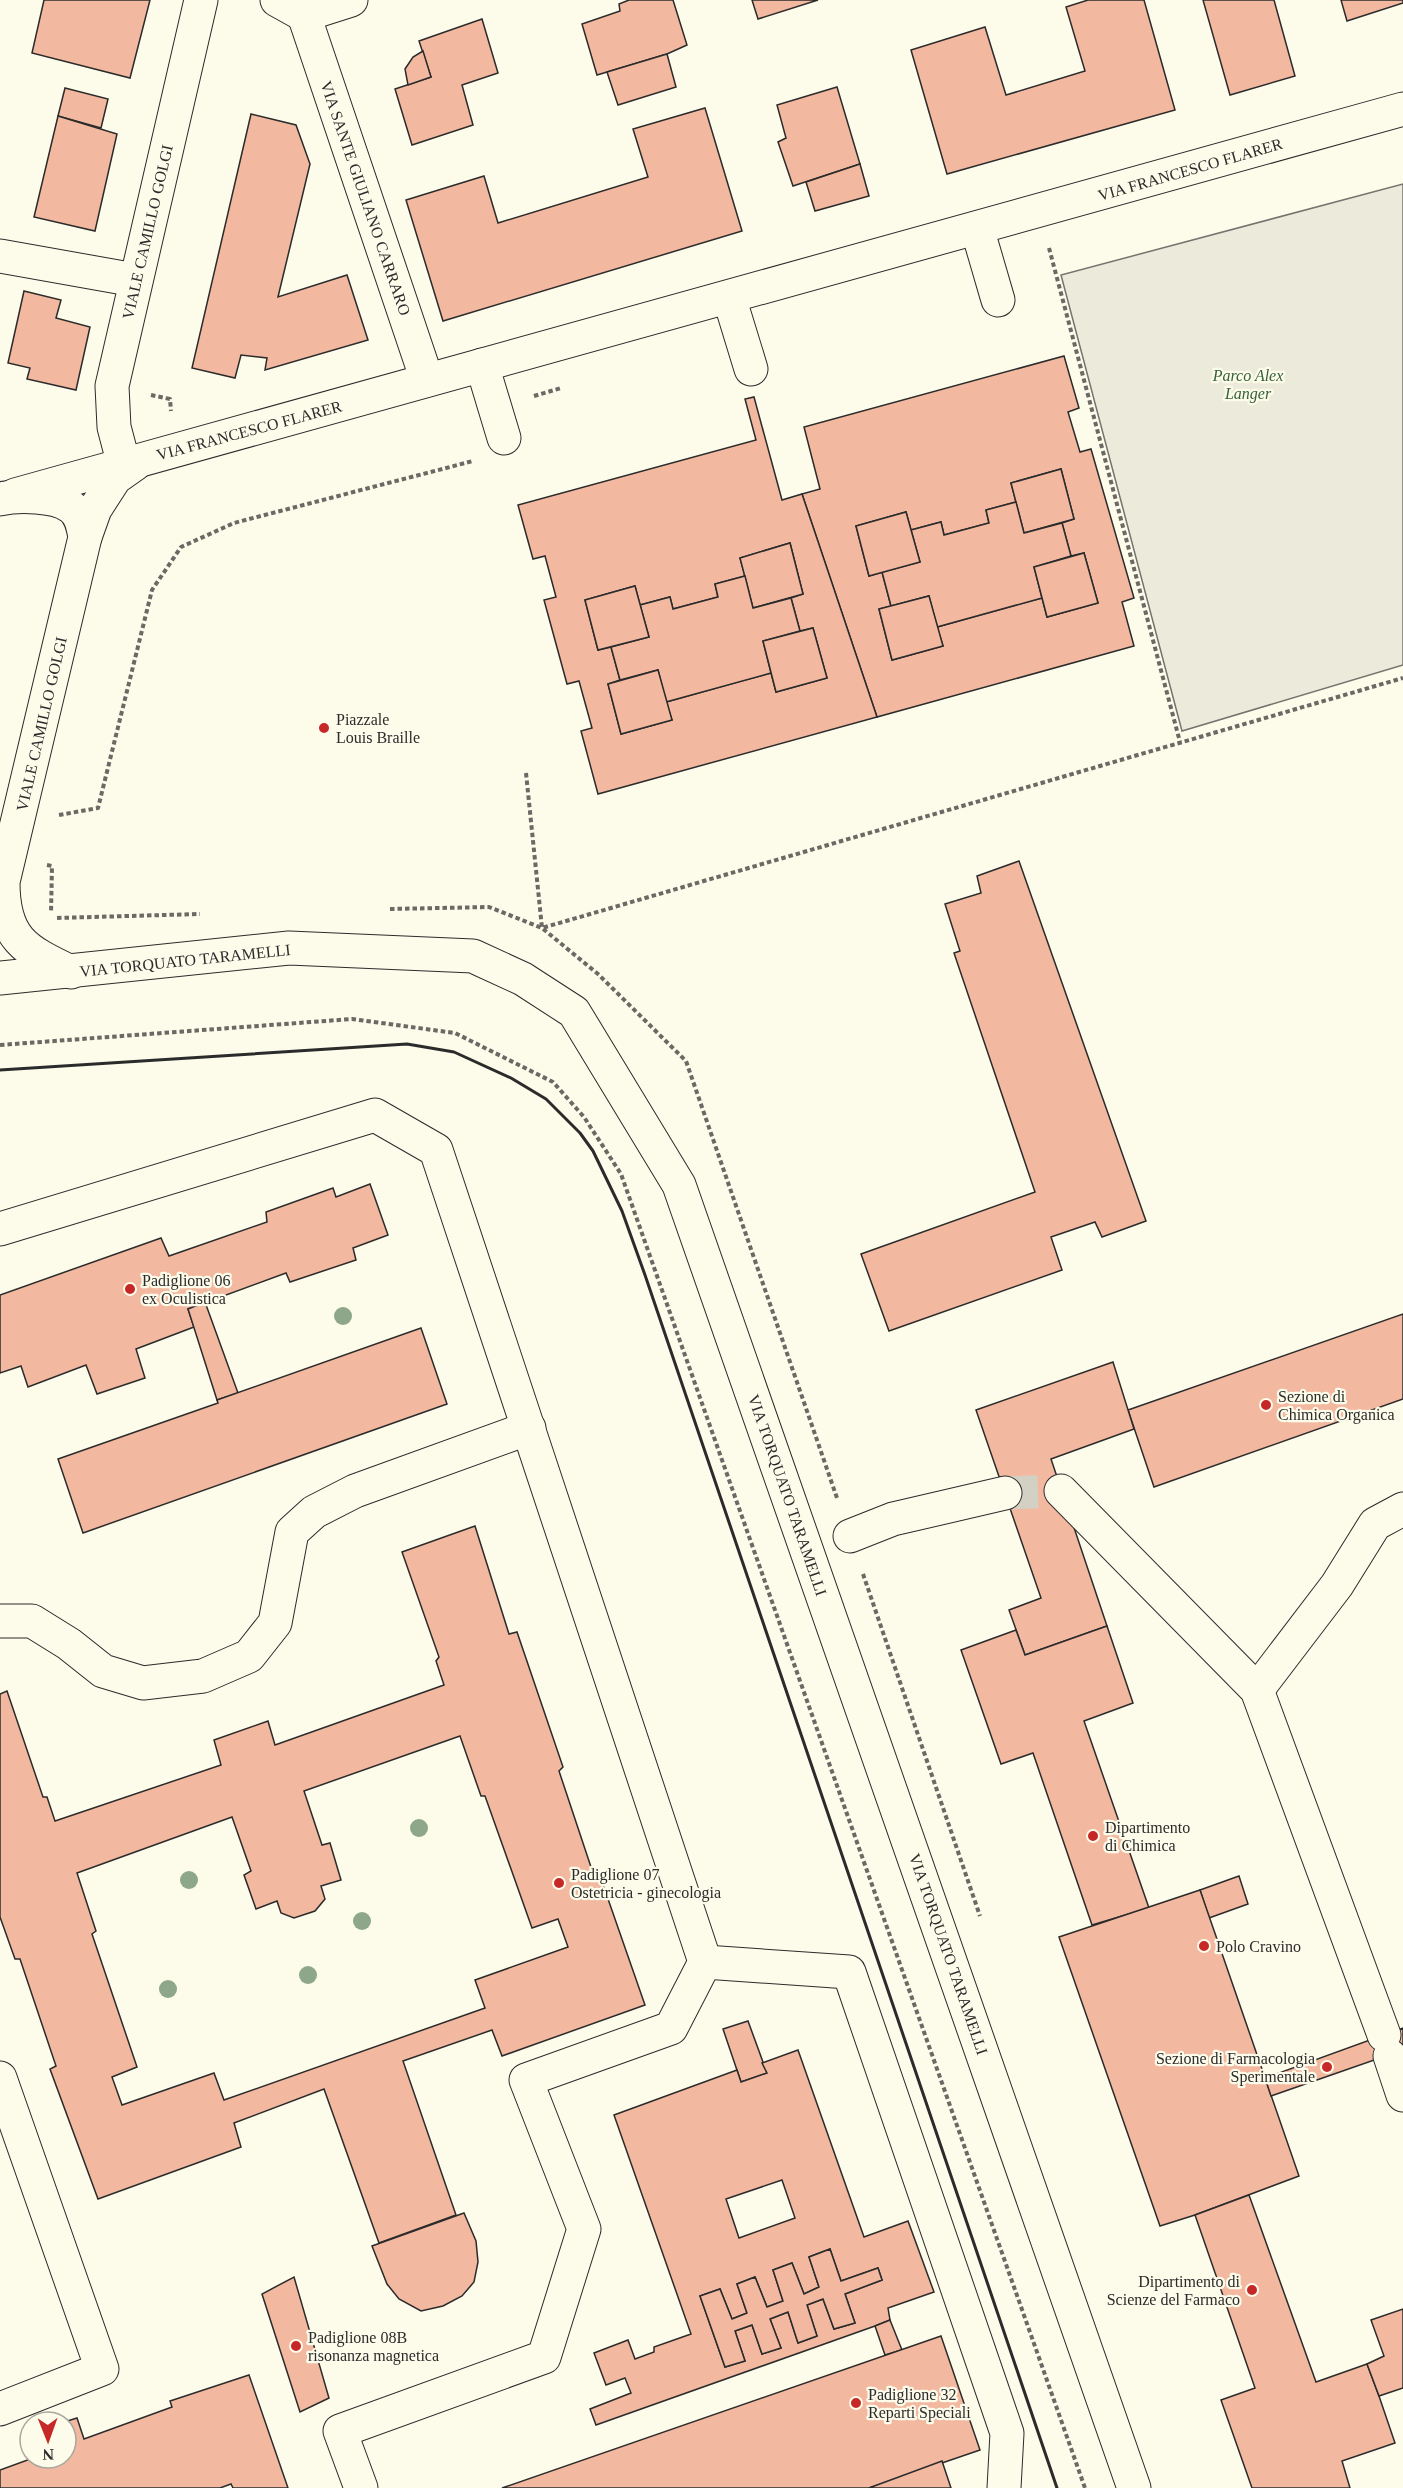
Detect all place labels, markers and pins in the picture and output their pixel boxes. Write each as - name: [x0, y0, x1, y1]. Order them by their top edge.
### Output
- place label: Piazzale Louis Braille: [336, 711, 420, 746]
- marker: Piazzale Louis Braille: [317, 721, 331, 735]
- place label: Padiglione 06 ex Oculistica: [142, 1272, 230, 1307]
- marker: Padiglione 06 ex Oculistica: [123, 1282, 137, 1296]
- place label: Sezione di Chimica Organica: [1278, 1388, 1395, 1424]
- marker: Sezione di Chimica Organica: [1259, 1398, 1273, 1412]
- place label: Dipartimento di Chimica: [1105, 1819, 1190, 1854]
- marker: Dipartimento di Chimica: [1086, 1829, 1100, 1843]
- place label: Padiglione 07 Ostetricia - ginecologia: [571, 1866, 721, 1902]
- marker: Padiglione 07 Ostetricia - ginecologia: [552, 1876, 566, 1890]
- place label: Polo Cravino: [1216, 1938, 1301, 1955]
- marker: Polo Cravino: [1197, 1939, 1211, 1953]
- place label: Sezione di Farmacologia Sperimentale: [1156, 2050, 1315, 2086]
- marker: Sezione di Farmacologia Sperimentale: [1320, 2060, 1334, 2074]
- place label: Dipartimento di Scienze del Farmaco: [1107, 2273, 1241, 2308]
- marker: Dipartimento di Scienze del Farmaco: [1245, 2283, 1259, 2297]
- place label: Padiglione 08B risonanza magnetica: [308, 2329, 439, 2365]
- marker: Padiglione 08B risonanza magnetica: [289, 2339, 303, 2353]
- place label: Padiglione 32 Reparti Speciali: [868, 2386, 971, 2422]
- marker: Padiglione 32 Reparti Speciali: [849, 2396, 863, 2410]

